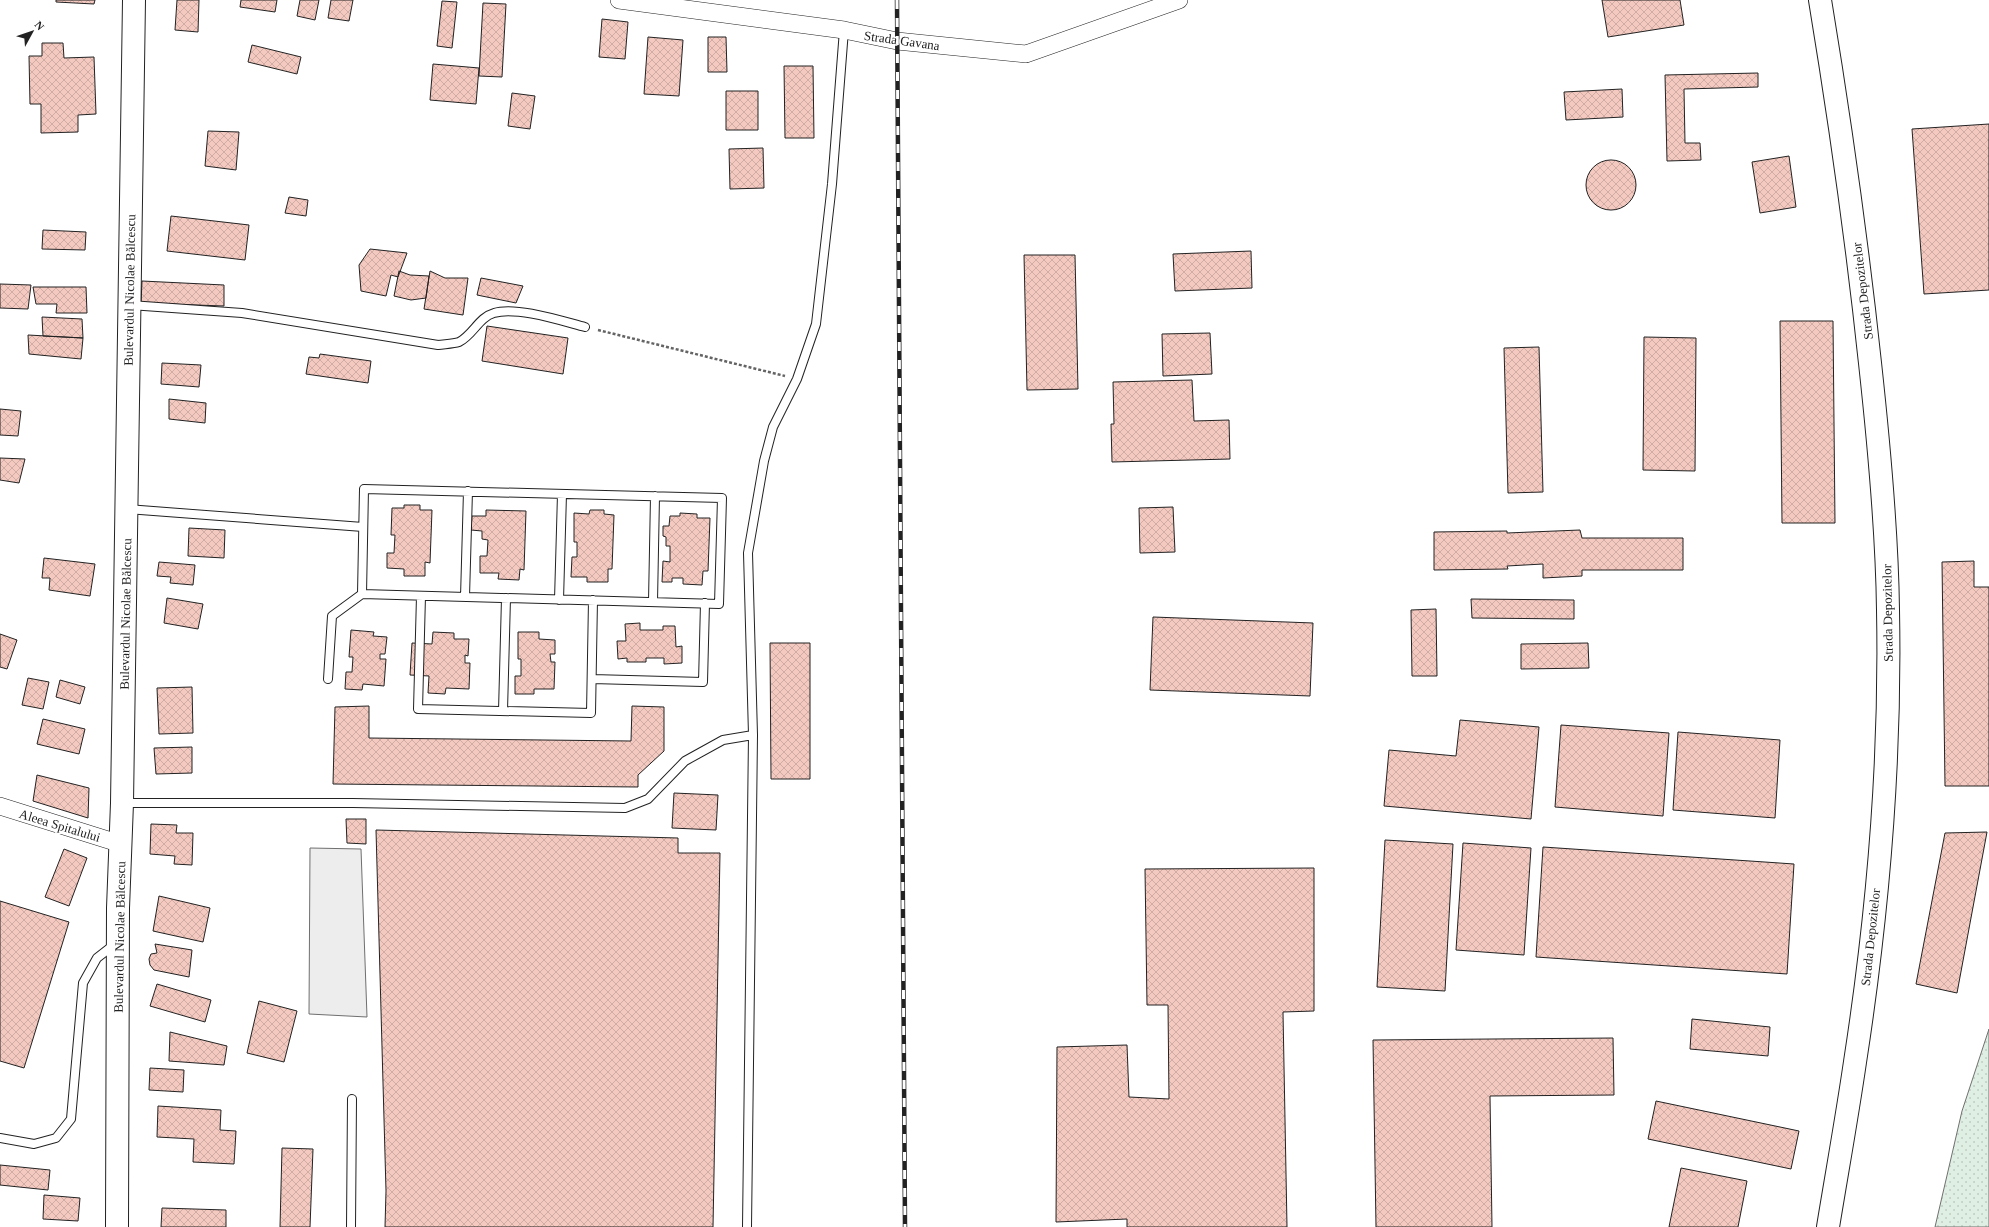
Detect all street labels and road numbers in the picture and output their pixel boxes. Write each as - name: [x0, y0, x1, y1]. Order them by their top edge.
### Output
- street label: Strada Gavana: [863, 28, 941, 53]
- street label: Bulevardul Nicolae Bălcescu: [121, 214, 138, 366]
- street label: Strada Depozitelor: [1849, 241, 1876, 340]
- street label: Bulevardul Nicolae Bălcescu: [117, 538, 134, 690]
- street label: Strada Depozitelor: [1879, 563, 1896, 662]
- street label: Aleea Spitalului: [17, 806, 103, 845]
- street label: Bulevardul Nicolae Bălcescu: [111, 861, 128, 1013]
- street label: Strada Depozitelor: [1858, 887, 1883, 986]

